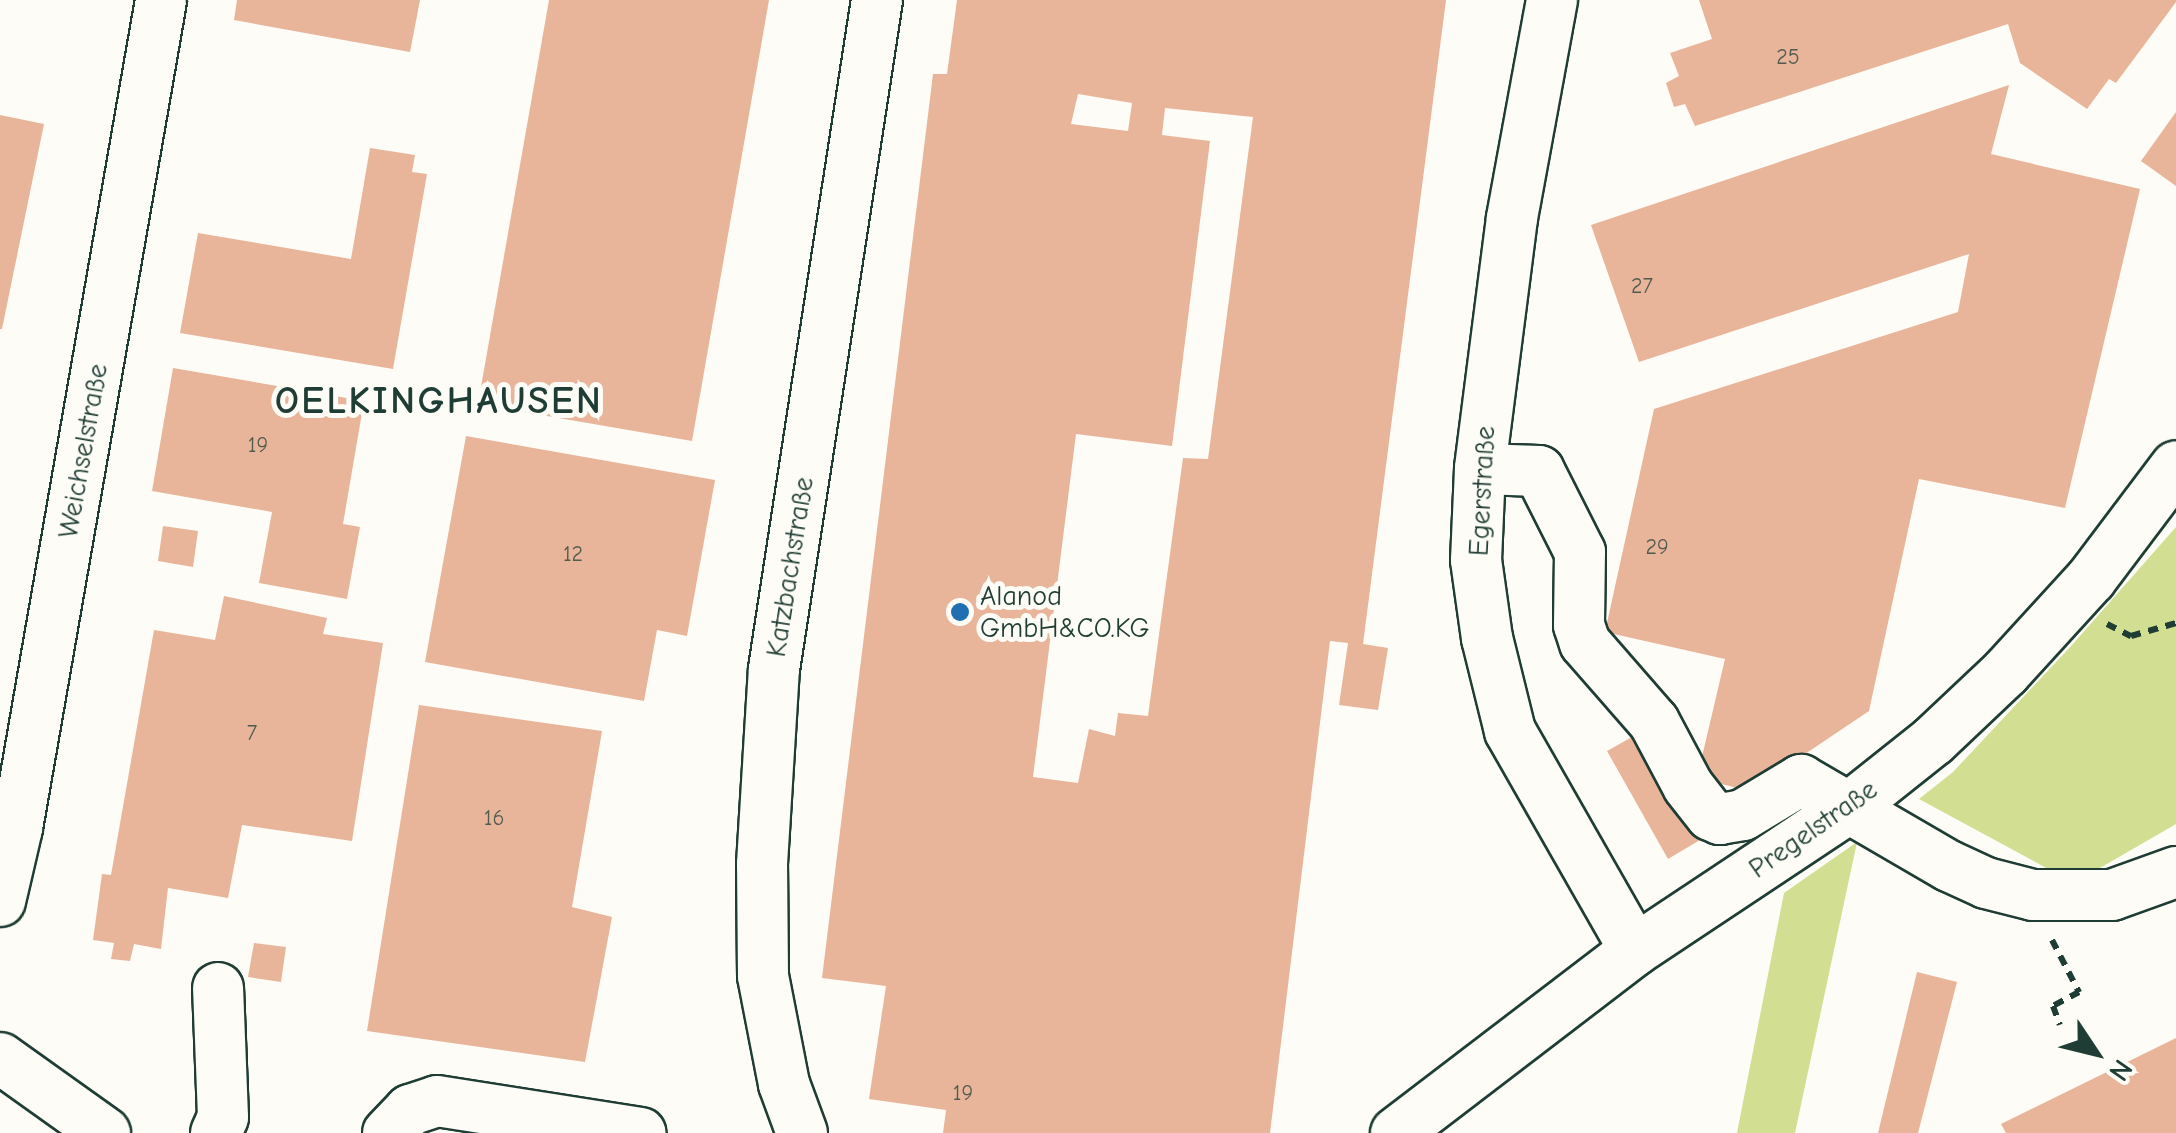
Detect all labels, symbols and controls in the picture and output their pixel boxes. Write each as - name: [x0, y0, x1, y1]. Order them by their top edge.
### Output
- house number: 25: [1776, 45, 1800, 71]
- house number: 27: [1631, 274, 1653, 300]
- street label: Weichselstraße: [51, 361, 115, 541]
- district label: OELKINGHAUSEN: [275, 379, 603, 425]
- street label: Egerstraße: [1462, 425, 1502, 557]
- house number: 19: [248, 433, 268, 459]
- street label: Katzbachstraße: [759, 475, 821, 659]
- house number: 29: [1645, 535, 1669, 561]
- house number: 12: [563, 542, 583, 568]
- place label: Alanod GmbH&CO.KG: [980, 579, 1149, 645]
- marker: Alanod GmbH&CO.KG: [949, 601, 971, 623]
- house number: 7: [247, 721, 257, 747]
- street label: Pregelstraße: [1742, 773, 1884, 885]
- house number: 16: [484, 806, 504, 832]
- north arrow: [2046, 1003, 2146, 1103]
- text: N: [2102, 1054, 2139, 1087]
- house number: 19: [953, 1081, 973, 1107]

